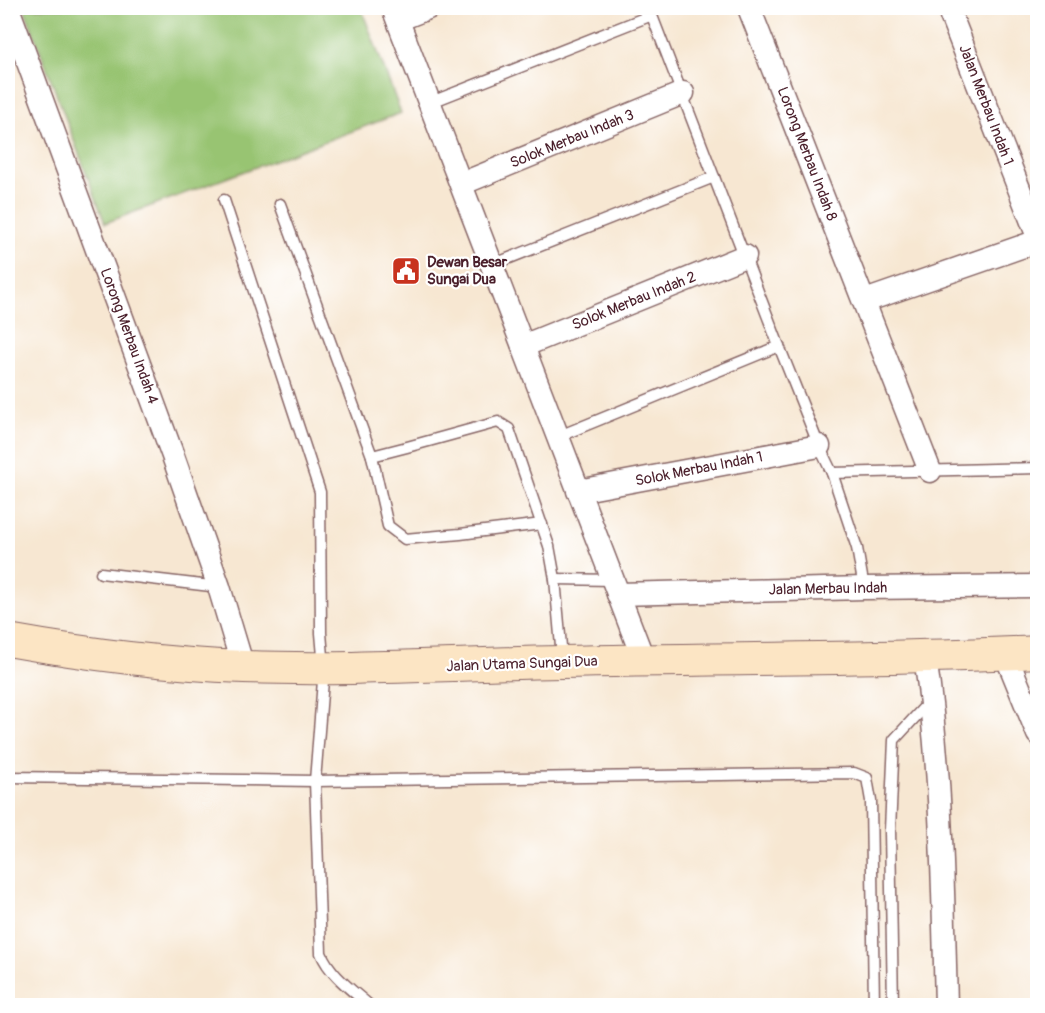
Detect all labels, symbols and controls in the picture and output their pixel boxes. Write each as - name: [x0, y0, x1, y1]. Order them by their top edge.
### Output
- street label: Jalan Merbau Indah 1: [954, 42, 1018, 168]
- street label: Lorong Merbau Indah 8: [773, 84, 841, 224]
- street label: Solok Merbau Indah 3: [507, 105, 637, 173]
- place label: Dewan Besar Sungai Dua: [427, 253, 508, 289]
- public building icon: Dewan Besar Sungai Dua: [390, 255, 422, 287]
- street label: Lorong Merbau Indah 4: [96, 265, 163, 407]
- street label: Solok Merbau Indah 2: [569, 267, 699, 335]
- street label: Solok Merbau Indah 1: [634, 447, 764, 491]
- street label: Jalan Merbau Indah: [769, 578, 887, 600]
- street label: Jalan Utama Sungai Dua: [446, 652, 598, 676]

